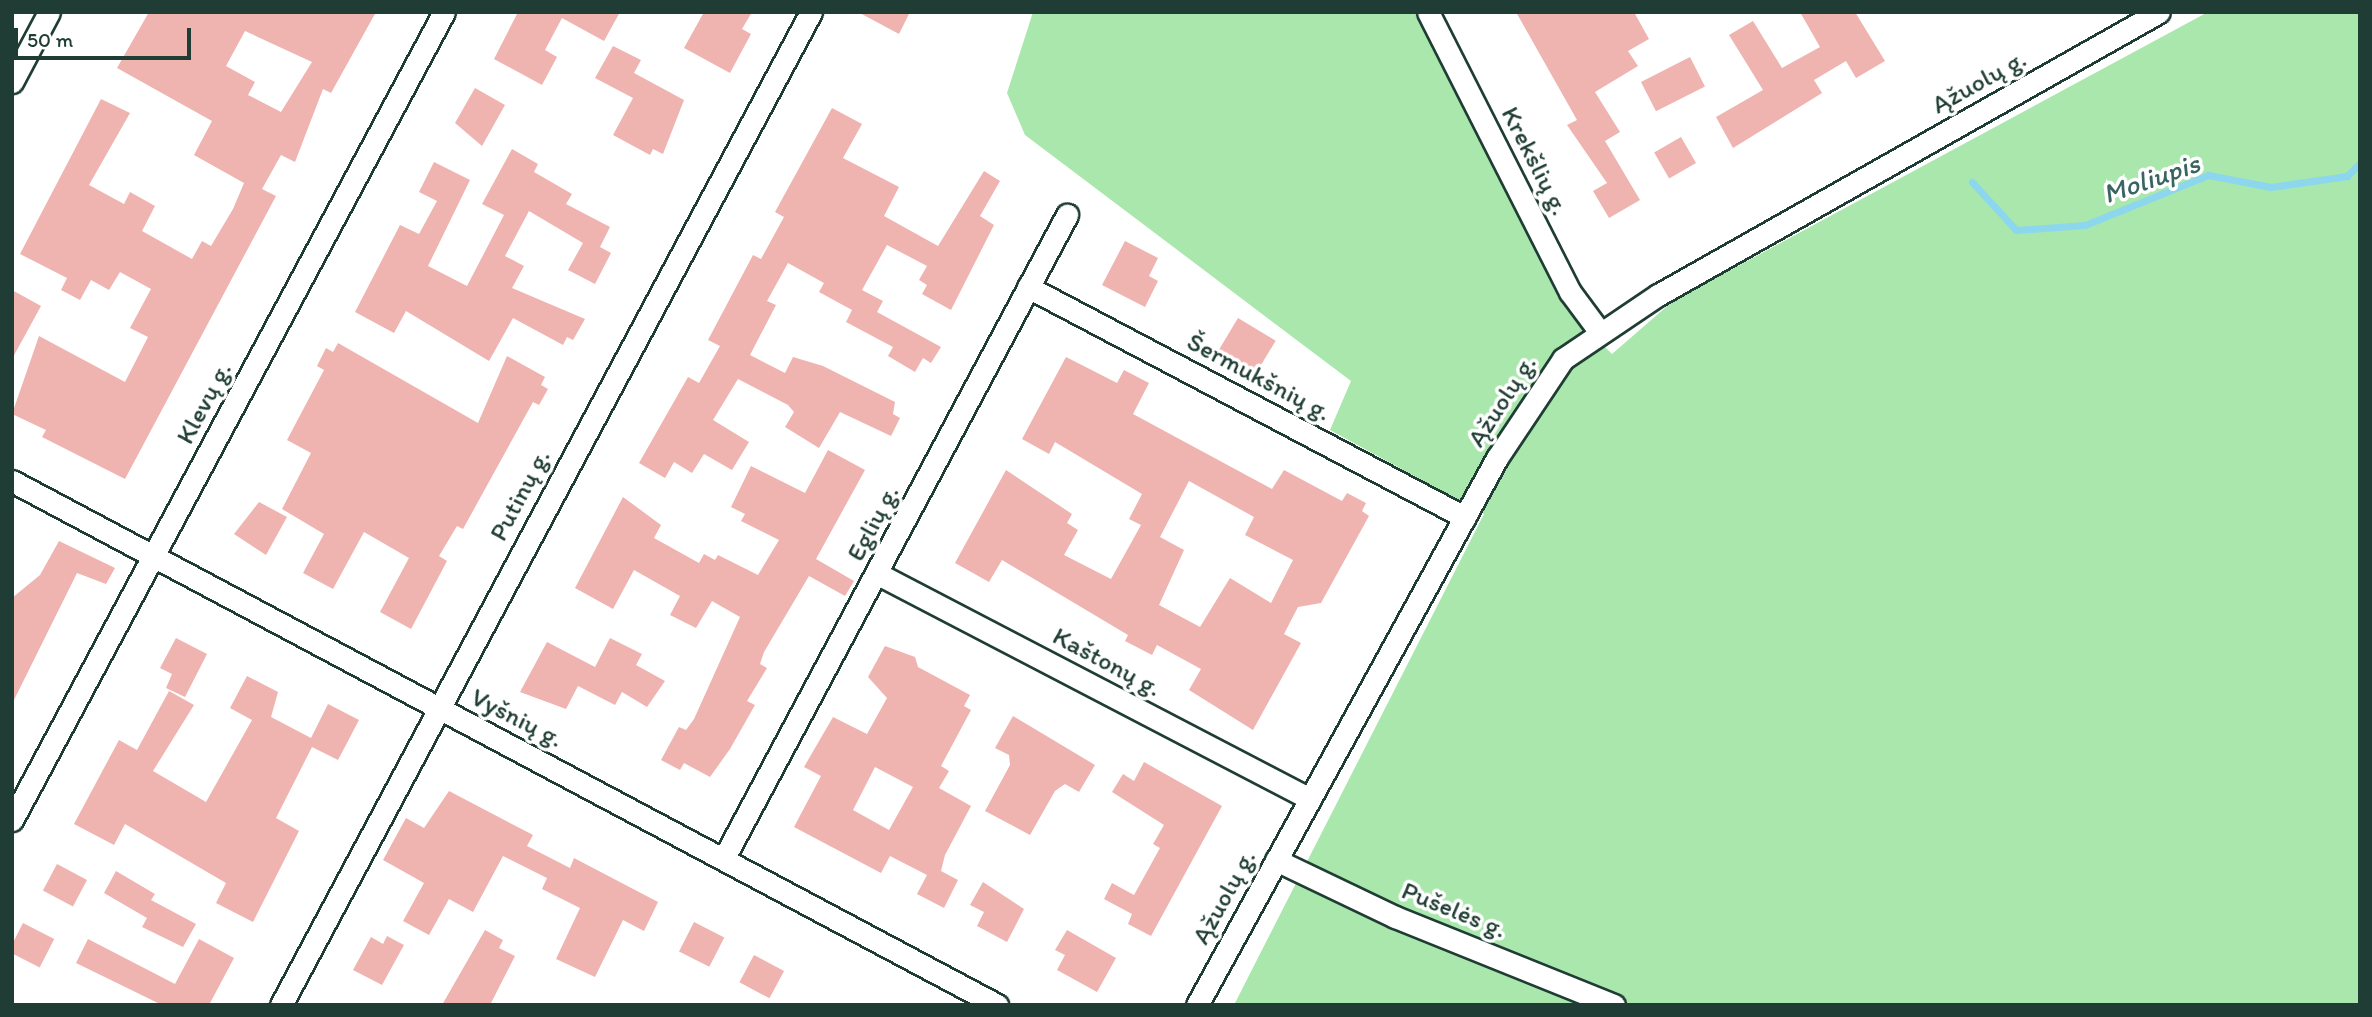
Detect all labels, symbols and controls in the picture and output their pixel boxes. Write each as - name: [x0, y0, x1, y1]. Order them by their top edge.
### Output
- scale bar: [18, 14, 194, 58]
- text: 50 m: [27, 27, 73, 52]
- street label: Ąžuolų g.: [1926, 43, 2032, 121]
- street label: Krekšlių g.: [1494, 101, 1576, 221]
- water label: Moliupis: [2098, 146, 2204, 210]
- street label: Šermukšnių g.: [1182, 326, 1336, 428]
- street label: Ąžuolų g.: [1461, 349, 1543, 453]
- street label: Klevų g.: [169, 357, 239, 449]
- street label: Putinų g.: [483, 444, 557, 546]
- street label: Eglių g.: [840, 480, 906, 566]
- street label: Kaštonų g.: [1047, 620, 1167, 704]
- street label: Vyšnių g.: [466, 682, 568, 754]
- street label: Ąžuolų g.: [1185, 844, 1263, 950]
- street label: Pušelės g.: [1397, 875, 1511, 945]

